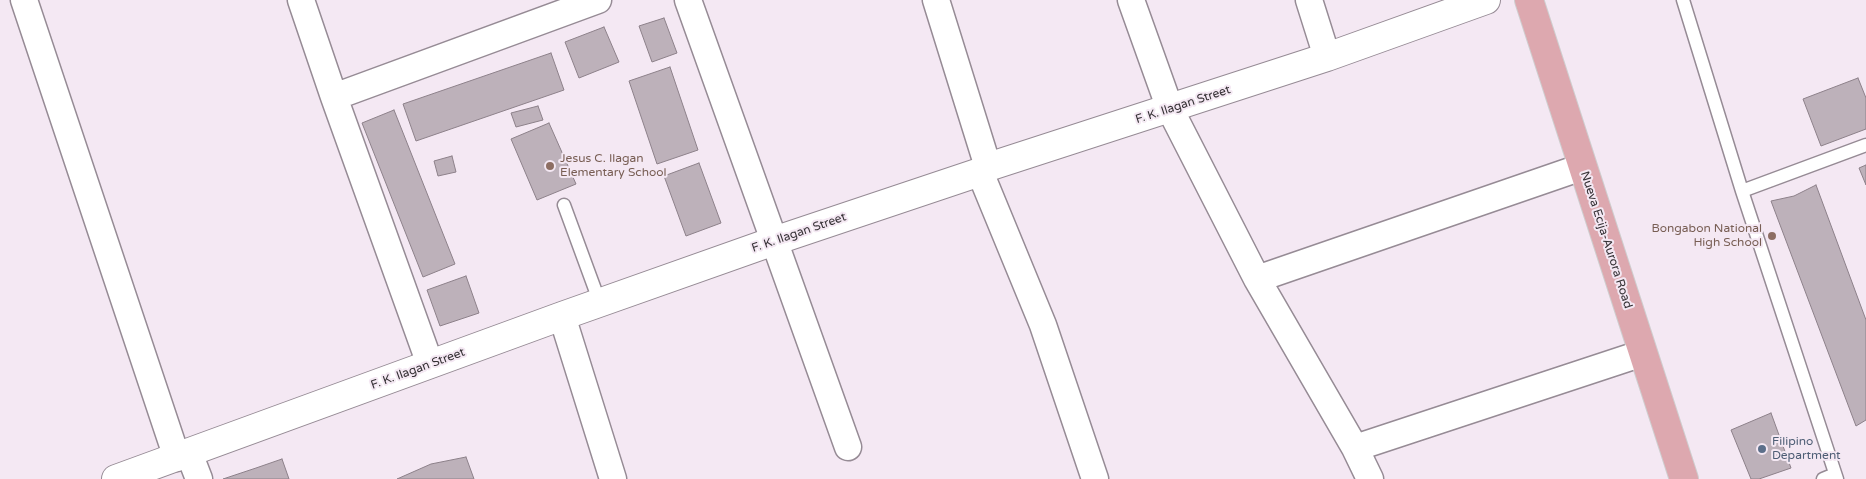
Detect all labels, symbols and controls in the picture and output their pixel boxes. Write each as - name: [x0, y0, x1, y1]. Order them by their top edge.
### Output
- street label: F. K. Ilagan Street: [1134, 83, 1232, 127]
- place label: Jesus C. Ilagan Elementary School: [560, 152, 667, 180]
- marker: Jesus C. Ilagan Elementary School: [544, 160, 556, 172]
- street label: Nueva Ecija-Aurora Road: [1577, 170, 1635, 310]
- street label: F. K. Ilagan Street: [750, 210, 848, 256]
- place label: Bongabon National High School: [1651, 222, 1762, 250]
- marker: Bongabon National High School: [1766, 230, 1778, 242]
- street label: F. K. Ilagan Street: [369, 345, 467, 393]
- place label: Filipino Department: [1772, 435, 1841, 463]
- marker: Filipino Department: [1756, 443, 1768, 455]

